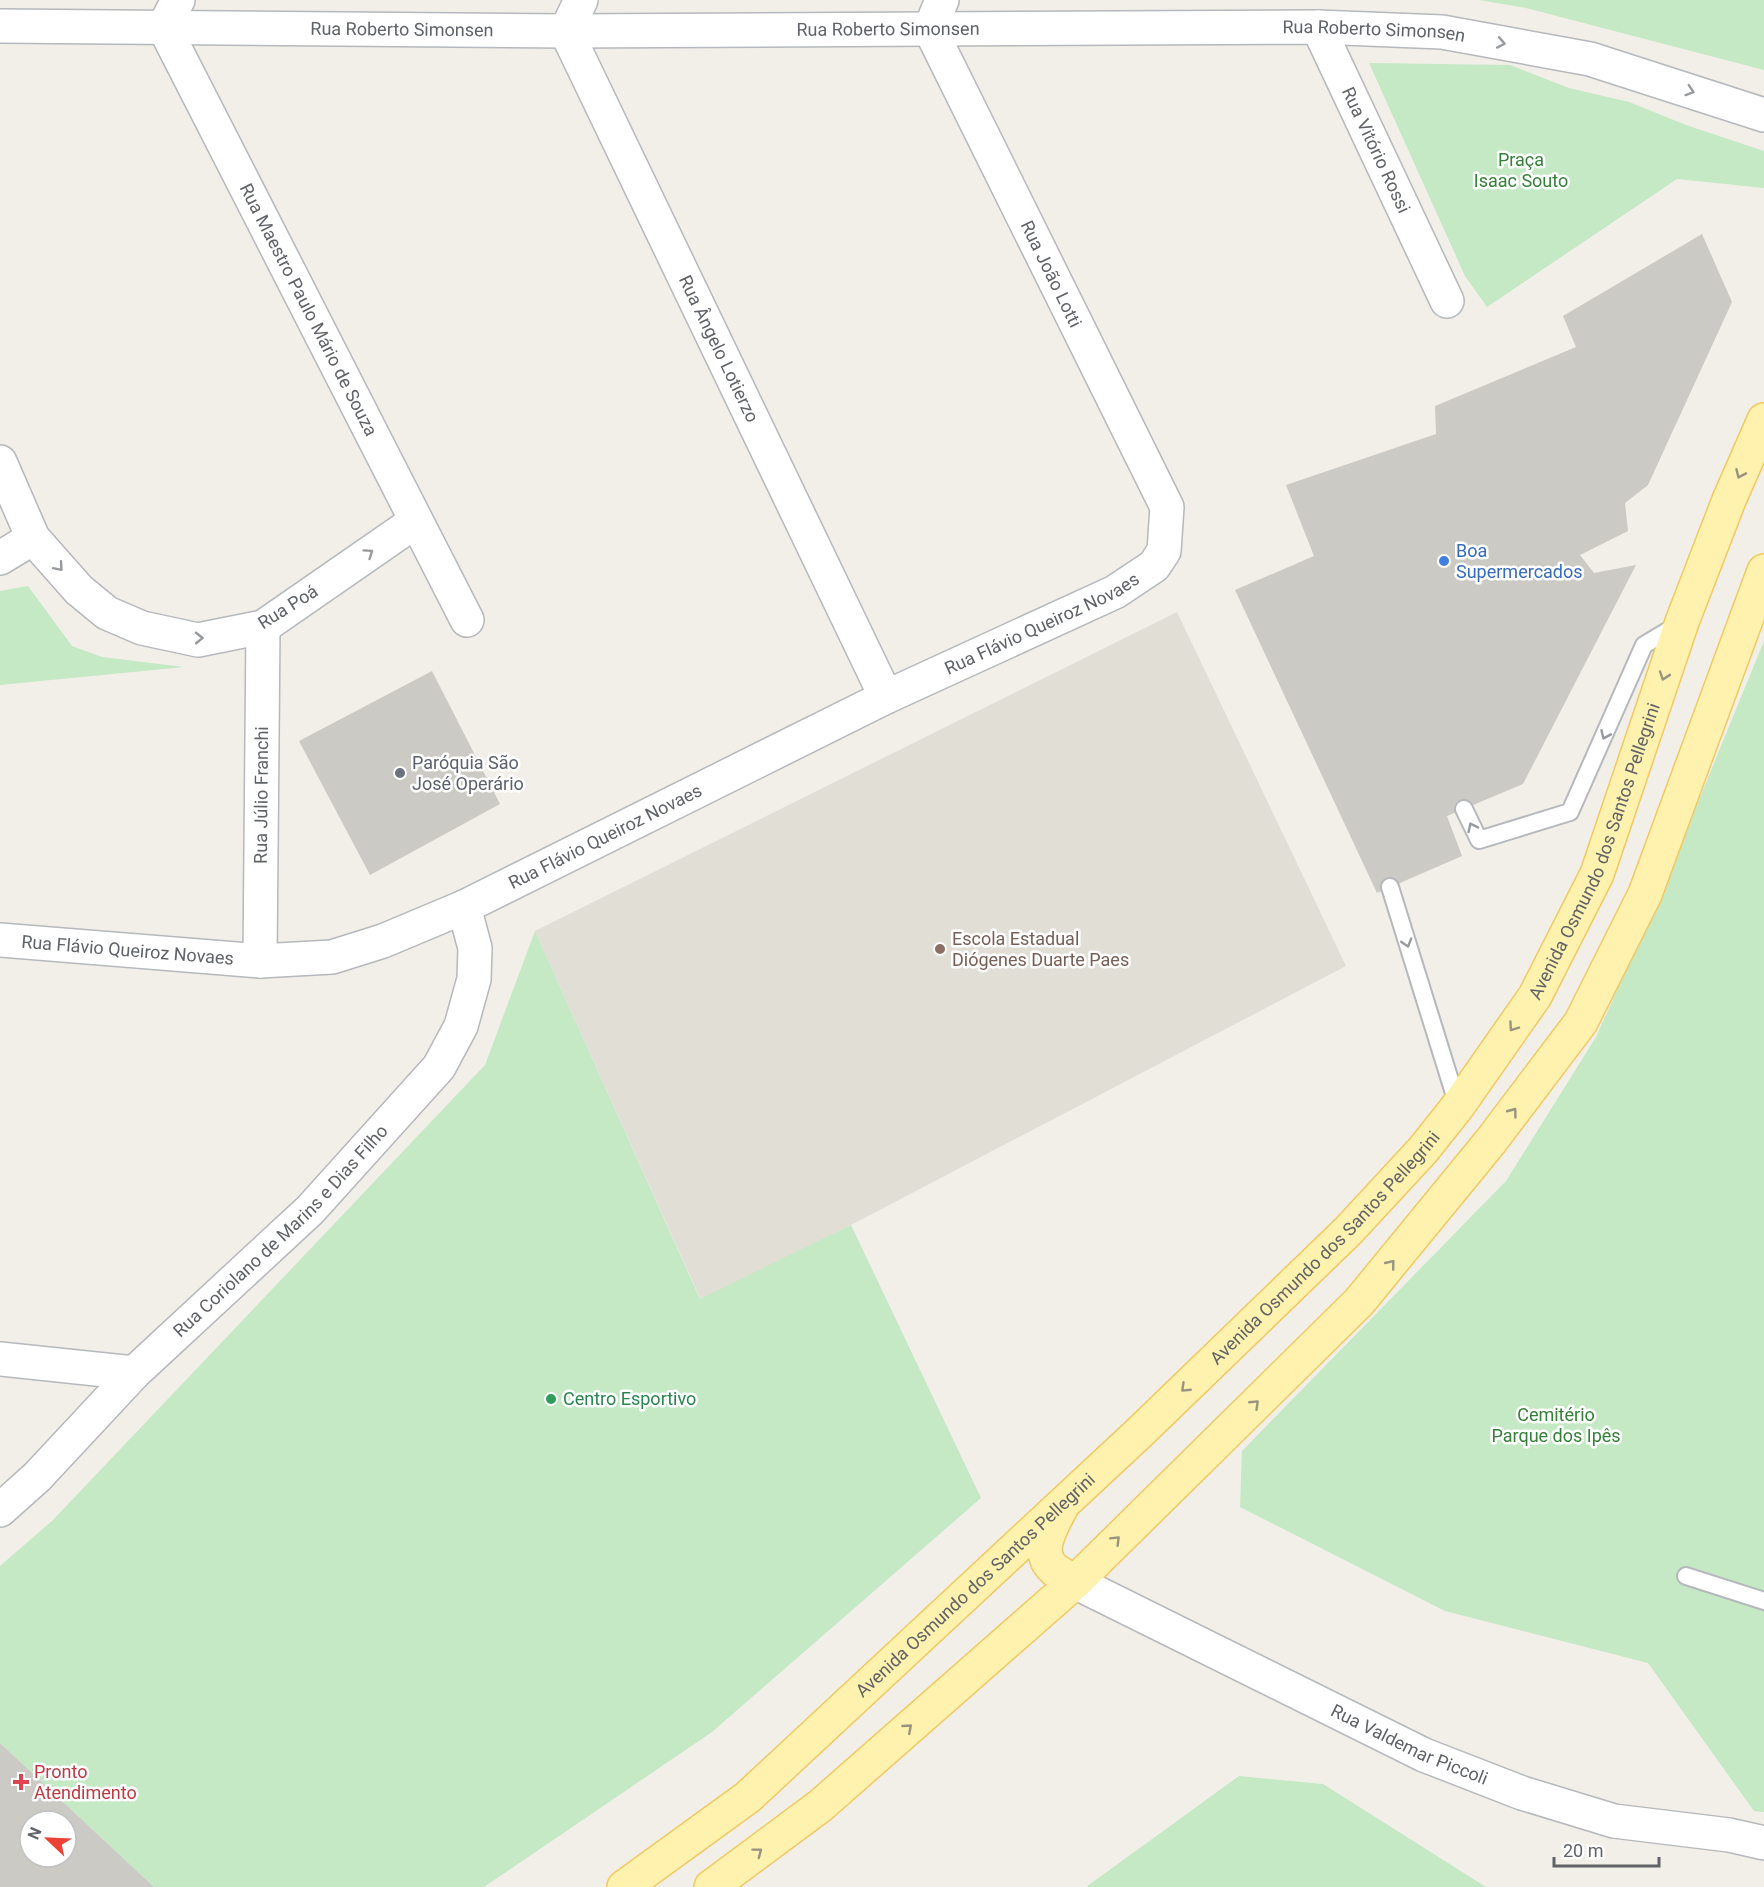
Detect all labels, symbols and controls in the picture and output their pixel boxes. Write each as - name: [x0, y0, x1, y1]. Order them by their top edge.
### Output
- street label: Rua Roberto Simonsen: [1282, 16, 1467, 46]
- street label: Rua Roberto Simonsen: [310, 18, 494, 40]
- street label: Rua Roberto Simonsen: [796, 18, 980, 40]
- one-way arrow: [1496, 36, 1506, 49]
- street label: Rua Vitório Rossi: [1338, 84, 1415, 216]
- one-way arrow: [1684, 84, 1695, 96]
- park label: Praça Isaac Souto: [1474, 149, 1568, 191]
- street label: Rua Maestro Paulo Mário de Souza: [236, 180, 382, 439]
- street label: Rua João Lotti: [1017, 217, 1086, 331]
- street label: Rua Ângelo Lotierzo: [675, 272, 763, 426]
- one-way arrow: [1736, 468, 1748, 479]
- place label: Boa Supermercados: [1456, 540, 1583, 582]
- one-way arrow: [363, 549, 374, 560]
- marker: Boa Supermercados: [1437, 554, 1451, 568]
- one-way arrow: [52, 560, 63, 571]
- street label: Rua Flávio Queiroz Novaes: [941, 568, 1143, 679]
- street label: Rua Poá: [254, 580, 322, 633]
- one-way arrow: [195, 632, 204, 644]
- one-way arrow: [1658, 670, 1671, 681]
- street label: Avenida Osmundo dos Santos Pellegrini: [1524, 700, 1664, 1003]
- street label: Rua Júlio Franchi: [250, 726, 272, 864]
- one-way arrow: [1600, 728, 1612, 739]
- place label: Paróquia São José Operário: [412, 752, 524, 794]
- marker: Paróquia São José Operário: [393, 766, 407, 780]
- street label: Rua Flávio Queiroz Novaes: [505, 779, 705, 893]
- one-way arrow: [1468, 823, 1480, 834]
- place label: Escola Estadual Diógenes Duarte Paes: [952, 928, 1129, 970]
- street label: Rua Flávio Queiroz Novaes: [21, 931, 235, 969]
- one-way arrow: [1400, 937, 1412, 948]
- marker: Escola Estadual Diógenes Duarte Paes: [933, 942, 947, 956]
- one-way arrow: [1509, 1021, 1520, 1032]
- one-way arrow: [1506, 1108, 1517, 1119]
- street label: Rua Coriolano de Marins e Dias Filho: [169, 1120, 392, 1341]
- street label: Avenida Osmundo dos Santos Pellegrini: [1205, 1127, 1444, 1369]
- one-way arrow: [1383, 1259, 1394, 1270]
- one-way arrow: [1182, 1381, 1193, 1392]
- place label: Centro Esportivo: [563, 1388, 696, 1409]
- marker: Centro Esportivo: [544, 1392, 558, 1406]
- one-way arrow: [1248, 1400, 1259, 1411]
- park label: Cemitério Parque dos Ipês: [1491, 1404, 1621, 1446]
- street label: Avenida Osmundo dos Santos Pellegrini: [851, 1469, 1099, 1701]
- one-way arrow: [1109, 1537, 1120, 1548]
- street label: Rua Valdemar Piccoli: [1328, 1700, 1491, 1789]
- one-way arrow: [902, 1725, 913, 1736]
- place label: Pronto Atendimento: [34, 1761, 137, 1803]
- marker: Pronto Atendimento: [12, 1773, 30, 1791]
- north arrow: [18, 1809, 78, 1869]
- text: N: [24, 1824, 46, 1842]
- scale bar: [1554, 1830, 1659, 1868]
- text: 20 m: [1563, 1840, 1603, 1861]
- one-way arrow: [751, 1848, 762, 1859]

